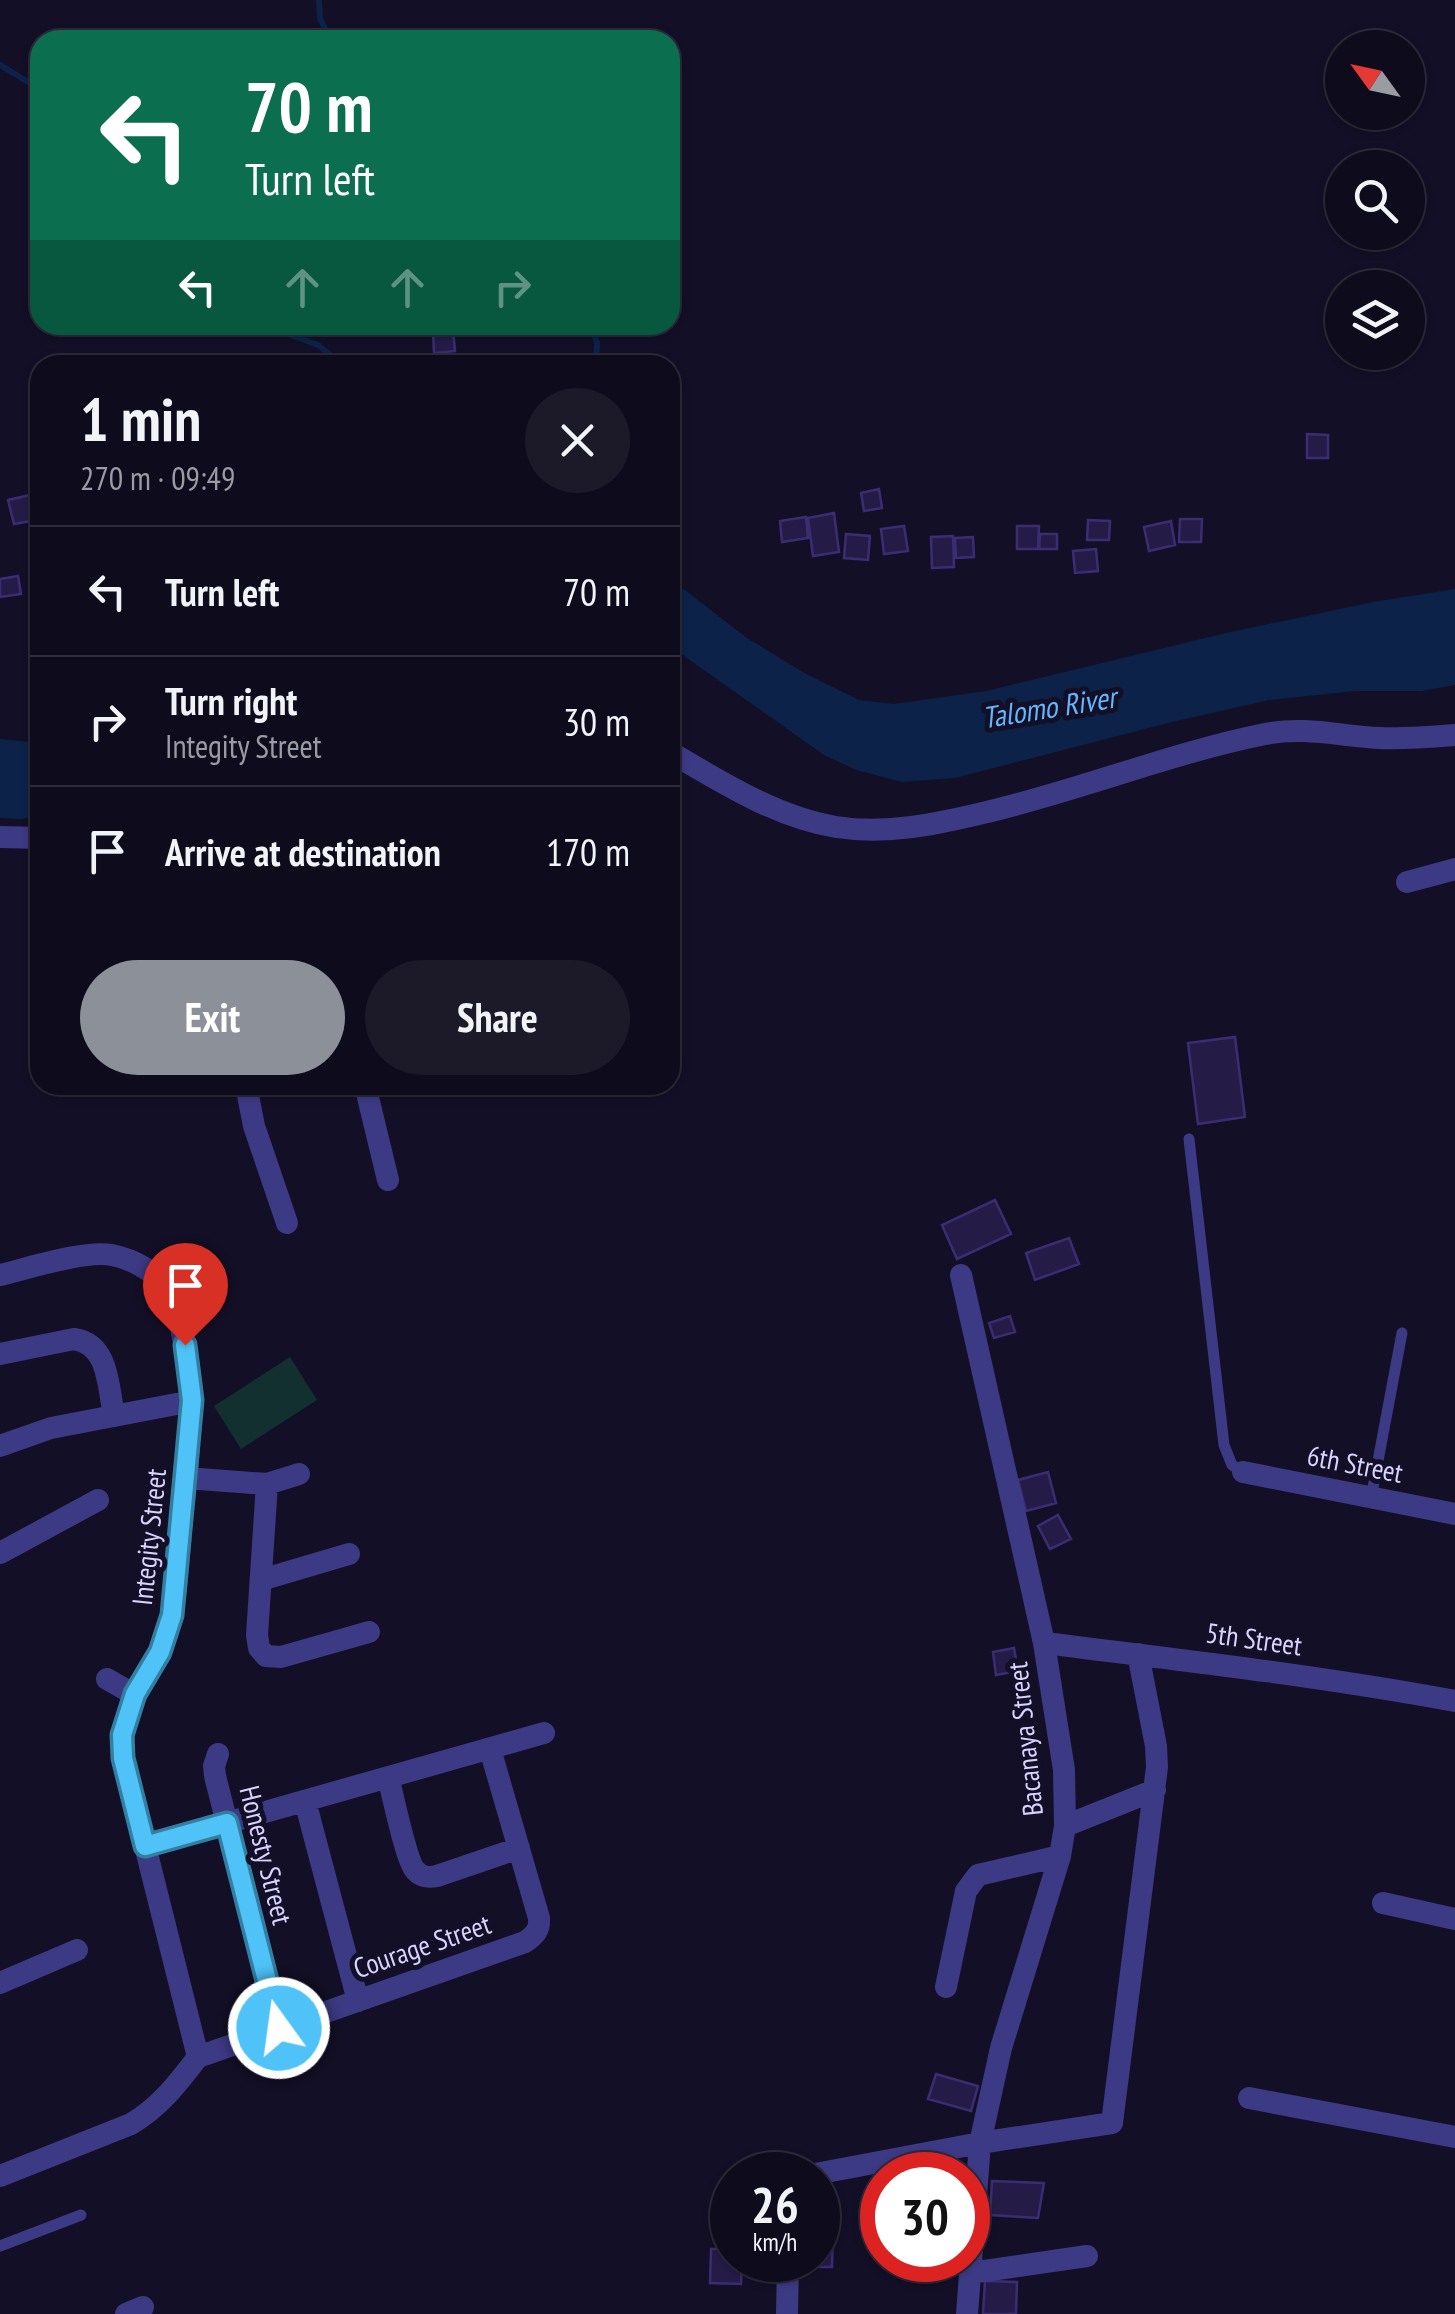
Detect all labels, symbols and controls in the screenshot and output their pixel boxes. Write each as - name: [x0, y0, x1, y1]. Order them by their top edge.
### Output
- north arrow: [1325, 30, 1425, 130]
- map controls: [1325, 30, 1425, 370]
- text: 70 m: [245, 61, 373, 151]
- icon: left: [80, 70, 210, 200]
- text: Turn left: [245, 149, 375, 207]
- button: search: [1325, 150, 1425, 250]
- icon: left: [170, 260, 225, 315]
- icon: ahead: [275, 260, 330, 315]
- icon: ahead: [380, 260, 435, 315]
- icon: right: [485, 260, 540, 315]
- button: layers: [1325, 270, 1425, 370]
- text: 1 min: [80, 380, 201, 458]
- button: close: [525, 388, 630, 493]
- text: 270 m · 09:49: [80, 457, 235, 499]
- icon: left: [80, 564, 135, 619]
- text: Turn left: [165, 567, 279, 616]
- text: 70 m: [563, 567, 630, 616]
- text: Turn right: [165, 676, 297, 725]
- water label: Talomo River: [979, 676, 1122, 736]
- icon: right: [80, 694, 135, 749]
- text: 30 m: [563, 697, 630, 746]
- text: Integity Street: [165, 725, 322, 767]
- icon: arrive: [80, 824, 135, 879]
- text: Arrive at destination: [165, 827, 441, 876]
- text: 170 m: [546, 827, 630, 876]
- button: Exit: [80, 960, 345, 1075]
- button: Share: [365, 960, 630, 1075]
- pin: [143, 1243, 228, 1346]
- icon: arrive: [158, 1258, 213, 1313]
- street label: 6th Street: [1304, 1436, 1406, 1491]
- street label: Integity Street: [123, 1467, 174, 1607]
- street label: 5th Street: [1204, 1613, 1305, 1664]
- street label: Bacanaya Street: [998, 1660, 1051, 1818]
- street label: Honesty Street: [231, 1782, 302, 1928]
- street label: Courage Street: [348, 1905, 496, 1986]
- position arrow: [227, 1976, 331, 2080]
- speed limit sign: 30: [860, 2152, 990, 2282]
- text: 26: [751, 2172, 799, 2237]
- text: km/h: [753, 2226, 797, 2258]

